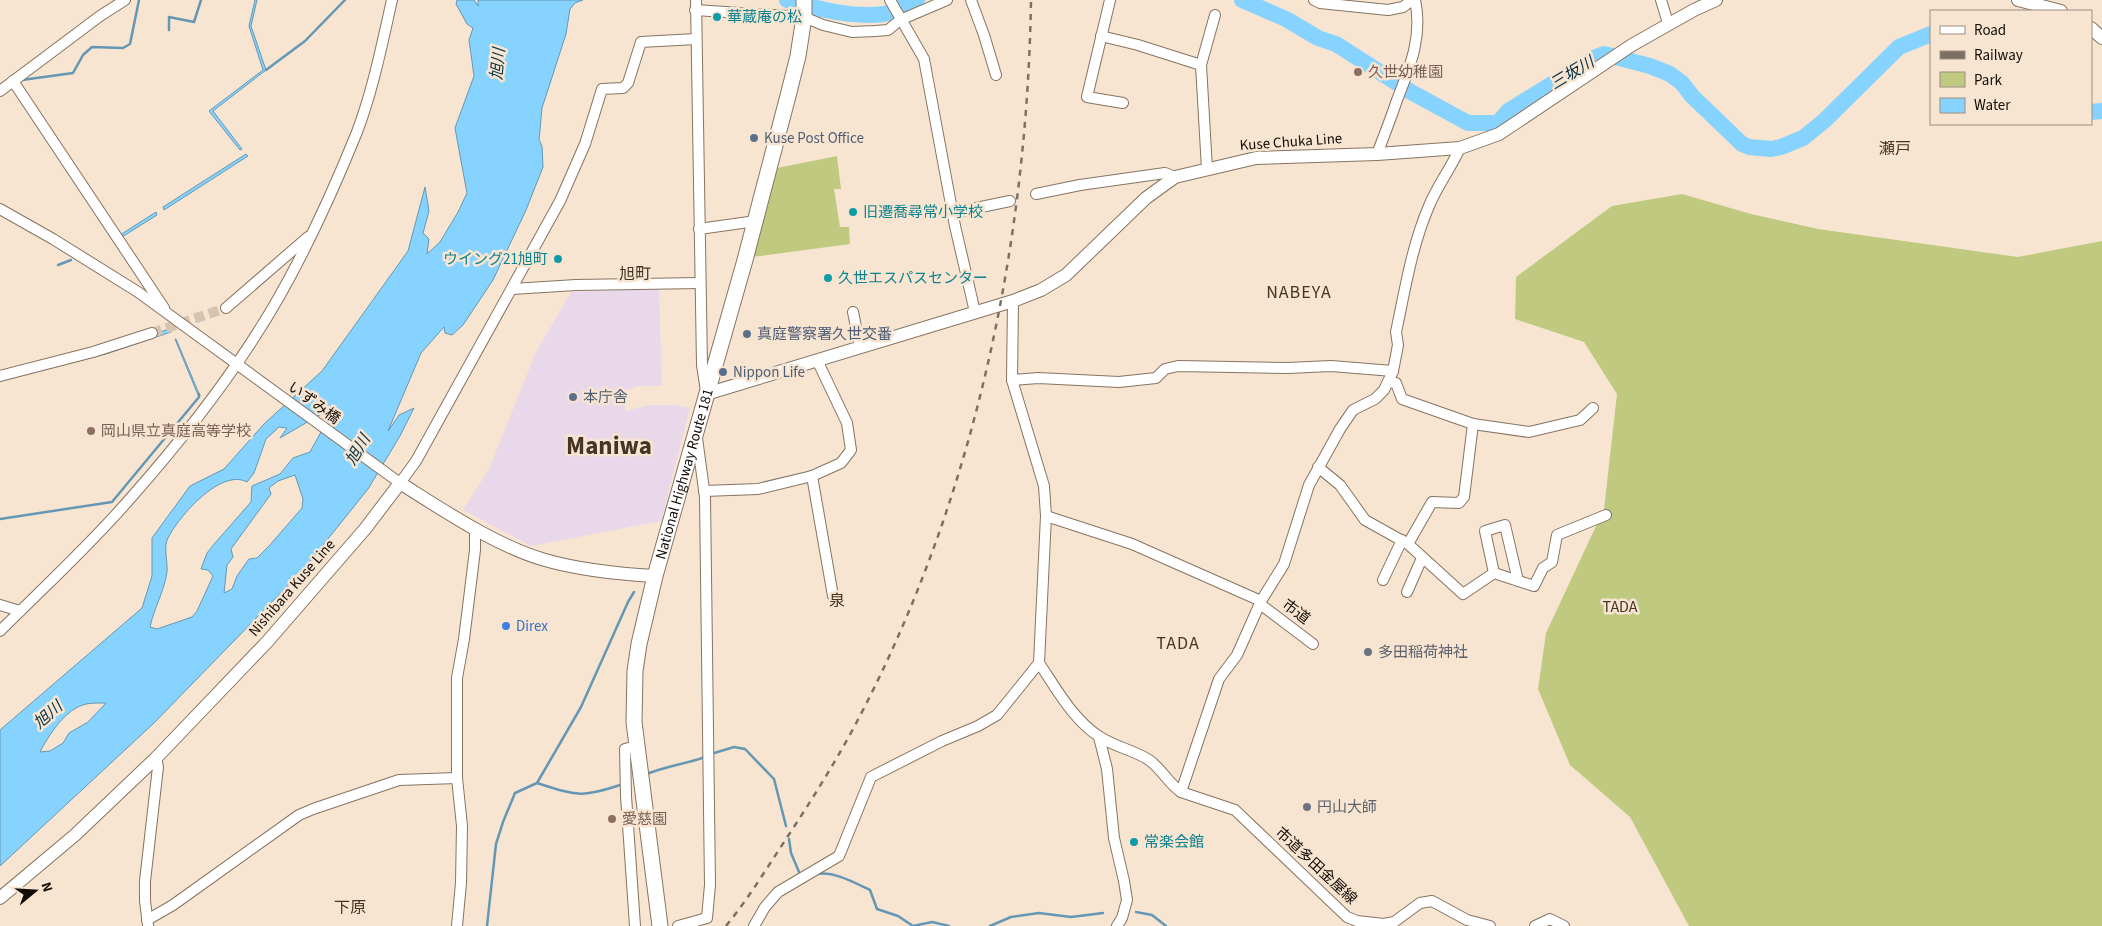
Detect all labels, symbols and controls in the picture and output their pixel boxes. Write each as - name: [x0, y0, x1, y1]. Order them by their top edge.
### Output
- place label: 華蔵庵の松: [727, 7, 802, 28]
- legend: [1930, 10, 2092, 125]
- marker: 華蔵庵の松: [711, 11, 723, 23]
- text: Road: [1974, 20, 2006, 41]
- water label: 旭川: [486, 45, 511, 81]
- text: Railway: [1974, 45, 2023, 66]
- water label: 三坂川: [1546, 50, 1600, 95]
- place label: 久世幼稚園: [1368, 62, 1443, 83]
- marker: 久世幼稚園: [1352, 66, 1364, 78]
- text: Park: [1974, 70, 2003, 91]
- text: Water: [1974, 95, 2011, 116]
- place label: Kuse Post Office: [764, 128, 864, 149]
- street label: Kuse Chuka Line: [1239, 128, 1343, 156]
- marker: Kuse Post Office: [748, 132, 760, 144]
- district label: 瀬戸: [1879, 138, 1911, 160]
- place label: 旧遷喬尋常小学校: [863, 202, 983, 223]
- marker: 旧遷喬尋常小学校: [847, 206, 859, 218]
- place label: ウイング21旭町: [443, 249, 548, 270]
- marker: ウイング21旭町: [552, 253, 564, 265]
- district label: 旭町: [619, 263, 651, 285]
- place label: 久世エスパスセンター: [838, 268, 988, 289]
- marker: 久世エスパスセンター: [822, 272, 834, 284]
- district label: NABEYA: [1266, 280, 1332, 305]
- place label: 真庭警察署久世交番: [757, 324, 892, 345]
- marker: 真庭警察署久世交番: [741, 328, 753, 340]
- place label: Nippon Life: [733, 362, 805, 383]
- marker: Nippon Life: [717, 366, 729, 378]
- street label: いずみ橋: [284, 377, 344, 429]
- street label: National Highway Route 181: [650, 386, 718, 562]
- place label: 本庁舎: [583, 387, 628, 408]
- marker: 本庁舎: [567, 391, 579, 403]
- place label: 岡山県立真庭高等学校: [101, 421, 251, 442]
- marker: 岡山県立真庭高等学校: [85, 425, 97, 437]
- district label: Maniwa: [566, 428, 652, 464]
- water label: 旭川: [340, 429, 377, 469]
- street label: Nishibara Kuse Line: [244, 535, 340, 641]
- district label: 泉: [829, 590, 845, 612]
- street label: 市道: [1278, 595, 1314, 629]
- district label: TADA: [1603, 596, 1638, 618]
- place label: Direx: [516, 616, 548, 637]
- marker: Direx: [500, 620, 512, 632]
- district label: TADA: [1156, 631, 1200, 656]
- place label: 多田稲荷神社: [1378, 642, 1468, 663]
- marker: 多田稲荷神社: [1362, 646, 1374, 658]
- water label: 旭川: [29, 695, 69, 734]
- place label: 円山大師: [1317, 797, 1377, 818]
- marker: 円山大師: [1301, 801, 1313, 813]
- place label: 愛慈園: [622, 809, 667, 830]
- marker: 愛慈園: [606, 813, 618, 825]
- street label: 市道多田金屋線: [1270, 823, 1362, 909]
- place label: 常楽会館: [1144, 832, 1204, 853]
- marker: 常楽会館: [1128, 836, 1140, 848]
- north arrow: [10, 866, 60, 916]
- text: N: [35, 880, 57, 895]
- district label: 下原: [334, 897, 366, 919]

